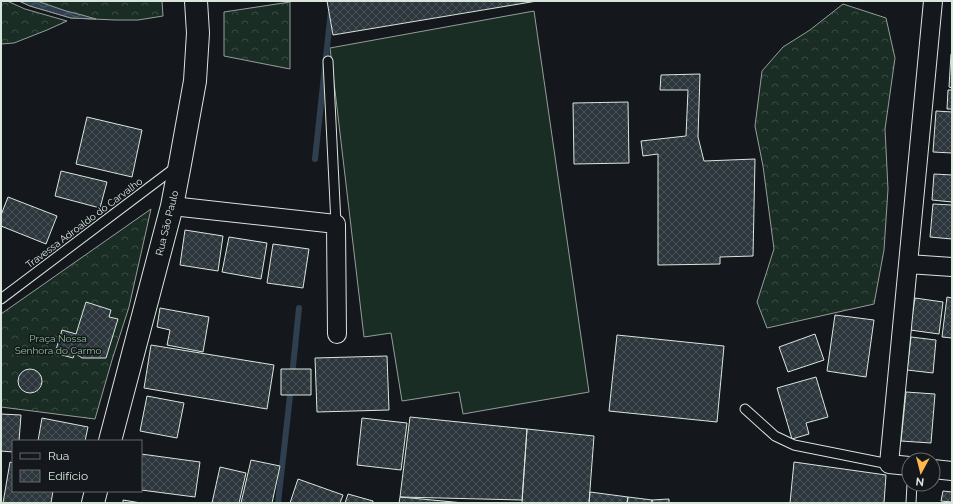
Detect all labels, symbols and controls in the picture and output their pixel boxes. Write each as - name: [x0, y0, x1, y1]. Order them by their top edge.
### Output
- street label: Travessa Adroaldo do Carvalho: [24, 176, 144, 270]
- street label: Rua São Paulo: [154, 189, 180, 257]
- park label: Praça Nossa Senhora do Carmo: [15, 333, 101, 356]
- legend: [12, 440, 142, 492]
- text: Rua: [48, 449, 69, 463]
- north arrow: [901, 452, 941, 492]
- text: Edifício: [48, 469, 88, 483]
- text: N: [915, 474, 925, 488]

